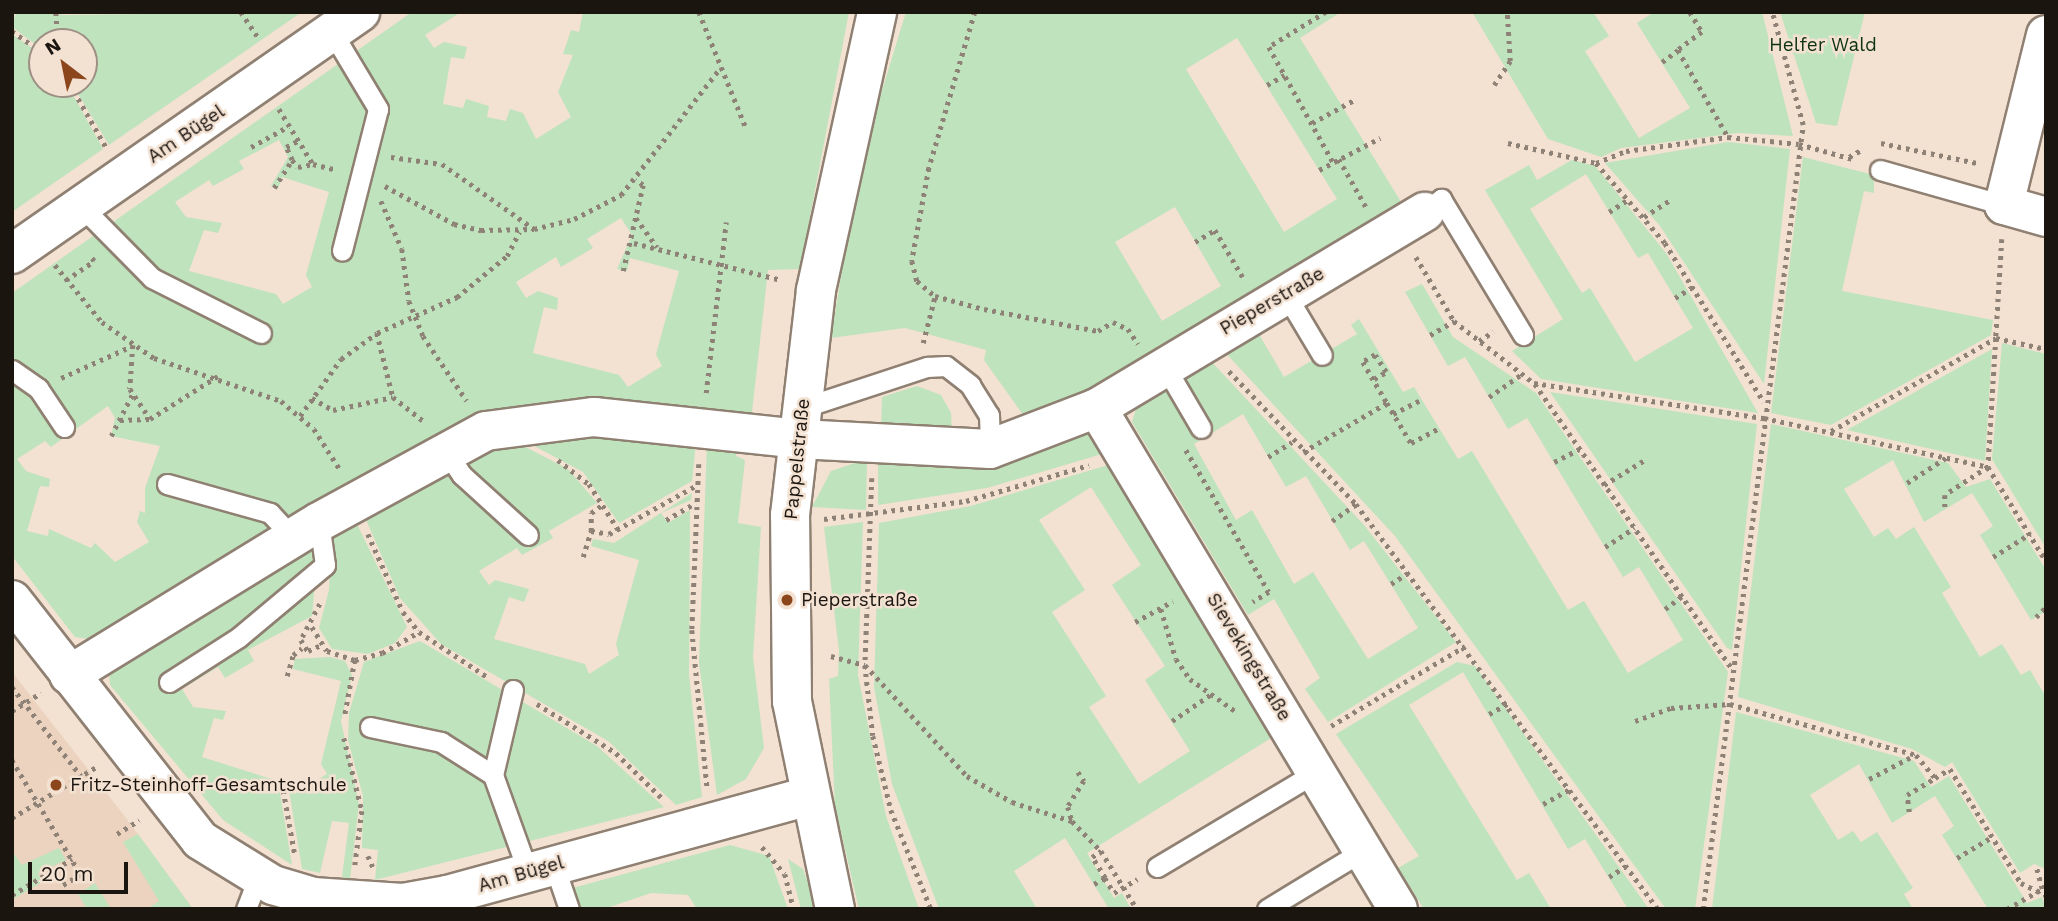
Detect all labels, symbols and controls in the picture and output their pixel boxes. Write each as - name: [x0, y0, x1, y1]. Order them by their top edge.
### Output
- north arrow: [28, 28, 98, 98]
- text: N: [41, 33, 65, 60]
- park label: Helfer Wald: [1769, 34, 1877, 56]
- street label: Am Bügel: [143, 100, 229, 168]
- street label: Pieperstraße: [1216, 262, 1328, 340]
- street label: Pappelstraße: [779, 397, 815, 521]
- place label: Pieperstraße: [801, 589, 918, 611]
- street label: Sievekingstraße: [1202, 589, 1296, 725]
- marker: Pieperstraße: [779, 592, 795, 608]
- place label: Fritz-Steinhoff-Gesamtschule: [70, 774, 347, 796]
- marker: Fritz-Steinhoff-Gesamtschule: [48, 777, 64, 793]
- scale bar: [32, 848, 131, 892]
- street label: Am Bügel: [475, 851, 567, 897]
- text: 20 m: [41, 861, 93, 886]

